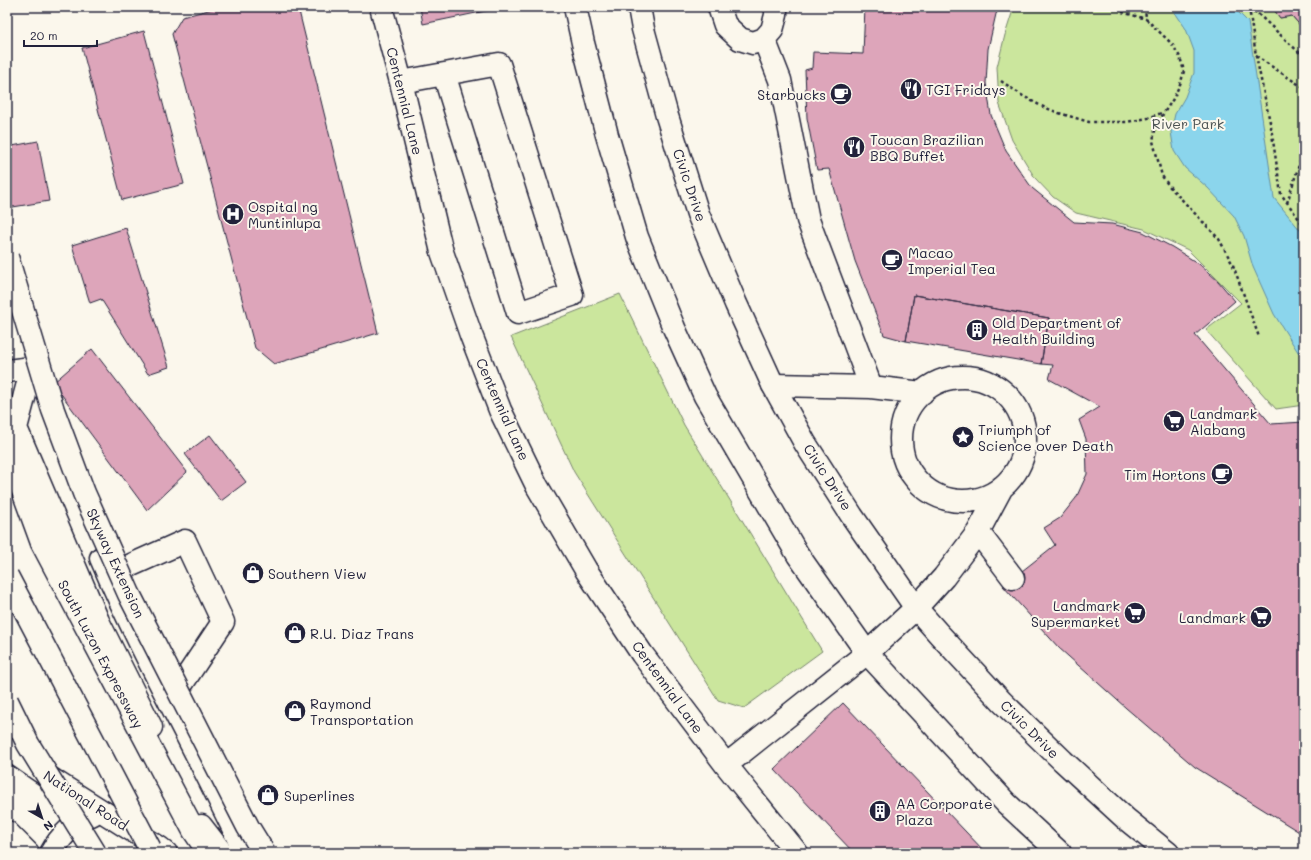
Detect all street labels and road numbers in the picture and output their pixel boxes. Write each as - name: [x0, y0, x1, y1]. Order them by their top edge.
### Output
- street label: Centennial Lane: [382, 45, 428, 157]
- street label: Civic Drive: [669, 146, 711, 224]
- street label: Centennial Lane: [472, 355, 534, 463]
- street label: Civic Drive: [799, 440, 857, 514]
- street label: Skyway Extension: [82, 505, 150, 621]
- street label: South Luzon Expressway: [54, 576, 148, 732]
- street label: Centennial Lane: [628, 637, 708, 737]
- street label: Civic Drive: [997, 696, 1063, 762]
- street label: National Road: [41, 767, 131, 833]

